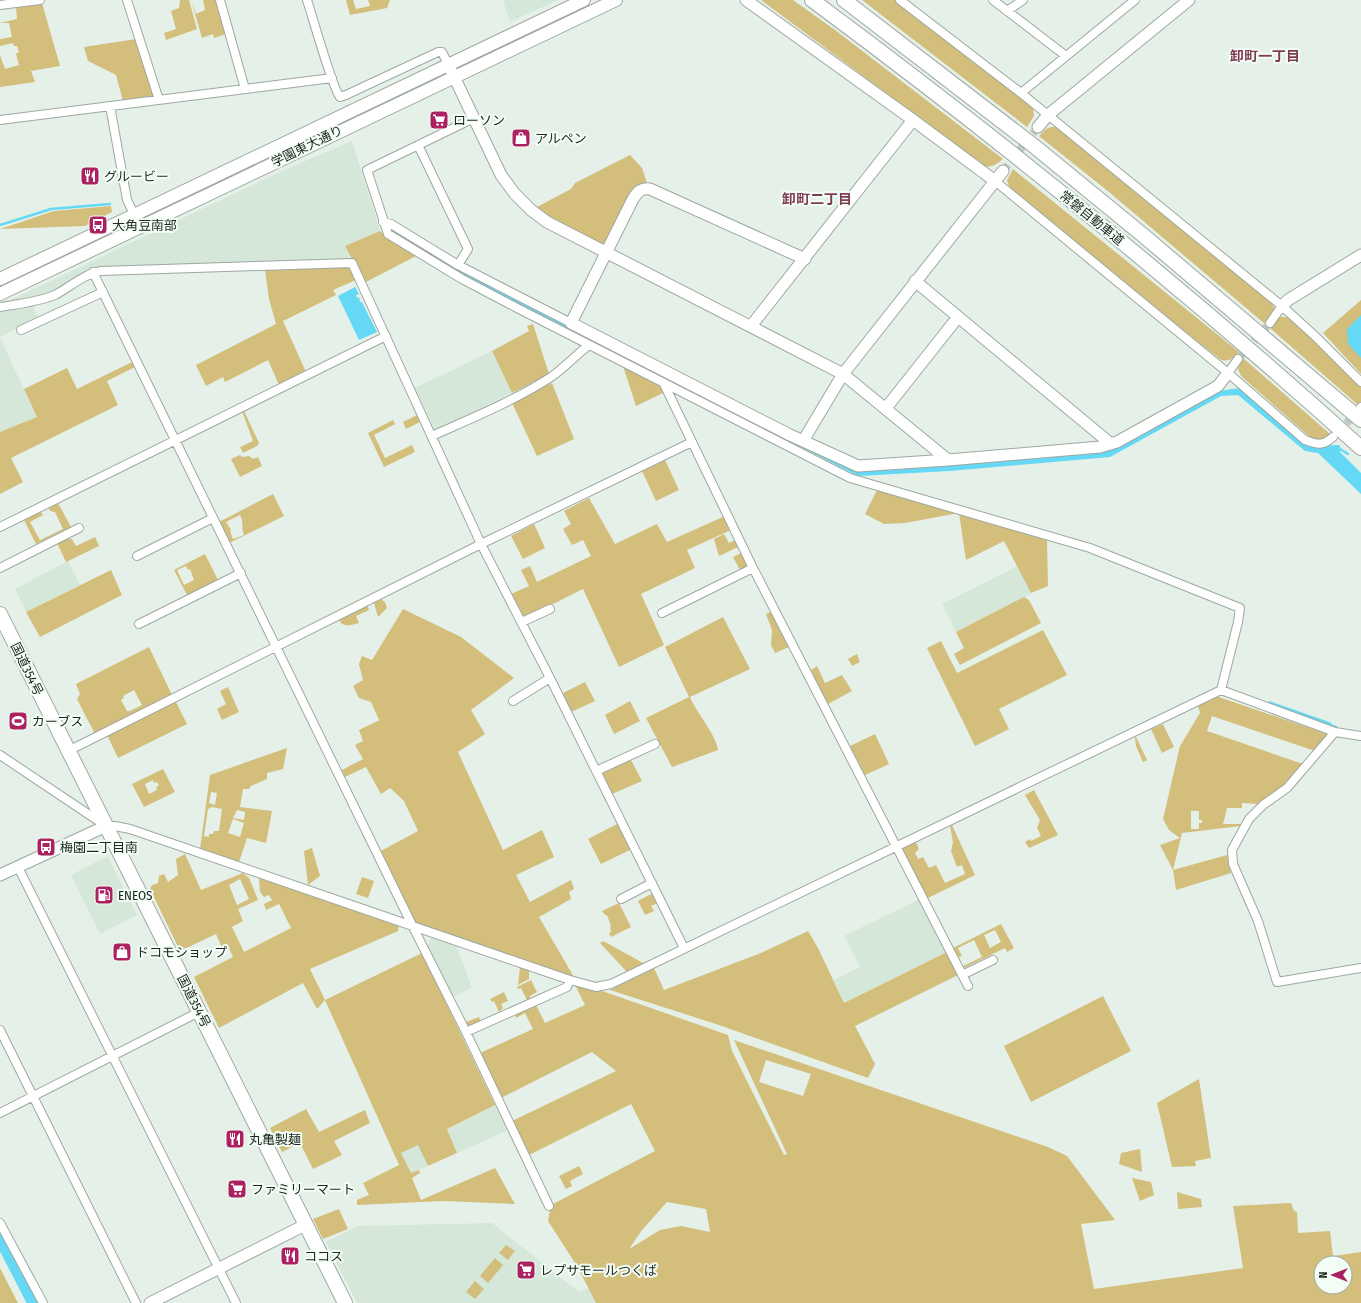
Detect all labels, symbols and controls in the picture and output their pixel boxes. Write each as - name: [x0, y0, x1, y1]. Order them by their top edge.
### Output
- district label: 卸町一丁目: [1230, 48, 1300, 65]
- supermarket icon: ローソン: [428, 109, 450, 131]
- place label: ローソン: [453, 113, 505, 128]
- street label: 学園東大通り: [269, 122, 345, 170]
- shop icon: アルペン: [510, 127, 532, 149]
- place label: アルペン: [535, 131, 587, 146]
- restaurant icon: グルービー: [79, 165, 101, 187]
- place label: グルービー: [104, 169, 169, 184]
- street label: 常磐自動車道: [1057, 188, 1127, 248]
- district label: 卸町二丁目: [782, 191, 852, 208]
- bus stop icon: 大角豆南部: [87, 214, 109, 236]
- place label: 大角豆南部: [112, 218, 177, 233]
- street label: 国道354号: [8, 640, 46, 698]
- sports icon: カーブス: [7, 710, 29, 732]
- place label: カーブス: [32, 714, 83, 729]
- bus stop icon: 梅園二丁目南: [35, 836, 57, 858]
- place label: 梅園二丁目南: [60, 840, 138, 855]
- fuel station icon: ENEOS: [93, 884, 115, 906]
- place label: ENEOS: [118, 888, 153, 903]
- shop icon: ドコモショップ: [111, 941, 133, 963]
- place label: ドコモショップ: [136, 945, 227, 960]
- street label: 国道354号: [174, 972, 214, 1030]
- restaurant icon: 丸亀製麺: [224, 1128, 246, 1150]
- place label: 丸亀製麺: [249, 1132, 301, 1147]
- supermarket icon: ファミリーマート: [226, 1178, 248, 1200]
- place label: ファミリーマート: [251, 1182, 355, 1197]
- restaurant icon: ココス: [279, 1245, 301, 1267]
- place label: ココス: [304, 1249, 343, 1264]
- north arrow: [1313, 1255, 1353, 1295]
- supermarket icon: レプサモールつくば: [515, 1259, 537, 1281]
- place label: レプサモールつくば: [540, 1263, 657, 1278]
- text: N: [1317, 1272, 1330, 1278]

